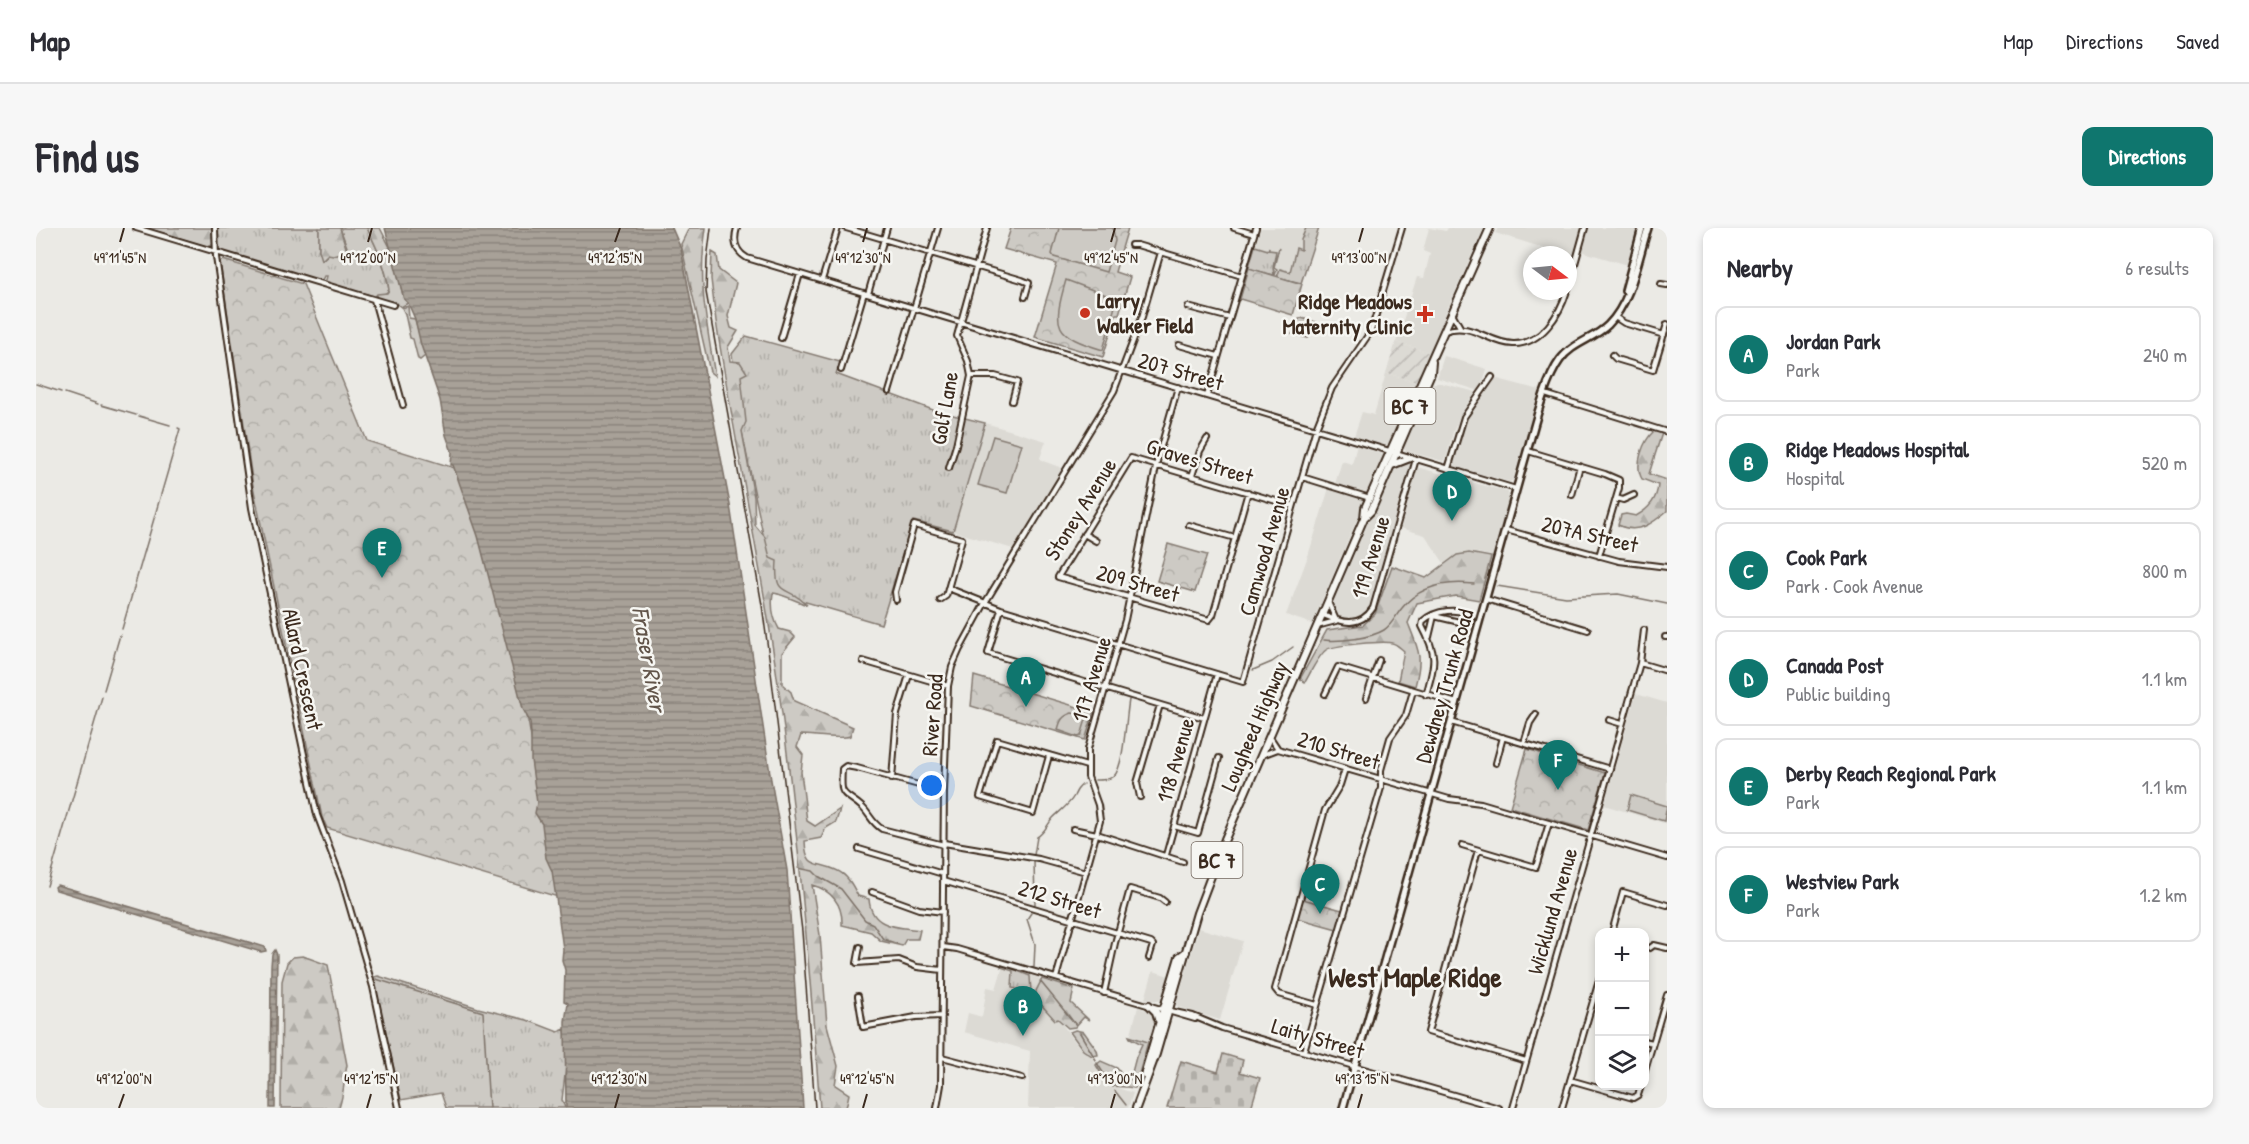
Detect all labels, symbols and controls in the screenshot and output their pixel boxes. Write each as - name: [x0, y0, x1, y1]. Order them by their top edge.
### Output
- text: Map: [30, 22, 70, 60]
- text: Map: [2003, 27, 2033, 56]
- text: Directions: [2066, 27, 2143, 56]
- text: Saved: [2176, 27, 2219, 56]
- button: Directions: [2082, 127, 2213, 186]
- text: Find us: [36, 128, 139, 185]
- north arrow: [1523, 246, 1577, 300]
- text: 49°11'45"N: [94, 247, 146, 268]
- text: 49°12'00"N: [340, 247, 396, 268]
- text: 49°12'15"N: [588, 247, 642, 268]
- text: 49°12'30"N: [835, 247, 891, 268]
- text: 49°12'45"N: [1084, 247, 1138, 268]
- text: 49°13'00"N: [1331, 247, 1387, 268]
- text: Nearby: [1727, 250, 1793, 285]
- text: 6 results: [2125, 254, 2189, 281]
- place label: Larry Walker Field: [1097, 285, 1193, 340]
- place label: Ridge Meadows Maternity Clinic: [1282, 286, 1413, 342]
- marker: Ridge Meadows Maternity Clinic: [1416, 305, 1434, 323]
- marker: Larry Walker Field: [1078, 306, 1092, 320]
- text: Jordan Park: [1786, 326, 1881, 356]
- text: A: [1744, 341, 1753, 368]
- text: 240 m: [2143, 341, 2187, 368]
- street label: 207 Street: [1135, 345, 1228, 398]
- text: Park: [1786, 356, 1819, 383]
- street label: Golf Lane: [923, 369, 965, 447]
- road number: BC 7: [1384, 388, 1436, 424]
- street label: Graves Street: [1143, 431, 1257, 492]
- text: Ridge Meadows Hospital: [1786, 434, 1969, 464]
- text: B: [1743, 449, 1754, 476]
- text: 520 m: [2142, 449, 2187, 476]
- street label: Stoney Avenue: [1037, 452, 1123, 566]
- text: Hospital: [1786, 464, 1844, 491]
- pin: D: [1432, 472, 1472, 521]
- street label: Camwood Avenue: [1231, 483, 1297, 619]
- street label: 207A Street: [1539, 508, 1642, 560]
- street label: 119 Avenue: [1343, 512, 1397, 602]
- pin: E: [362, 528, 402, 578]
- text: Cook Park: [1786, 542, 1867, 572]
- street label: 209 Street: [1093, 557, 1183, 609]
- text: C: [1743, 557, 1754, 584]
- text: 800 m: [2142, 557, 2187, 584]
- text: Park · Cook Avenue: [1786, 572, 1923, 599]
- water label: Fraser River: [625, 604, 675, 717]
- street label: Allard Crescent: [275, 605, 331, 733]
- street label: Dewdney Trunk Road: [1408, 605, 1480, 766]
- street label: 117 Avenue: [1064, 632, 1118, 725]
- text: Canada Post: [1786, 650, 1883, 680]
- street label: Lougheed Highway: [1213, 656, 1295, 796]
- pin: A: [1006, 658, 1046, 707]
- text: D: [1744, 665, 1753, 692]
- text: 1.1 km: [2142, 665, 2187, 692]
- street label: River Road: [914, 673, 950, 757]
- text: Public building: [1786, 680, 1890, 707]
- street label: 118 Avenue: [1149, 714, 1201, 806]
- street label: 210 Street: [1294, 723, 1384, 777]
- pin: F: [1538, 740, 1577, 790]
- text: Derby Reach Regional Park: [1786, 758, 1996, 788]
- your location: [917, 771, 946, 800]
- text: E: [1744, 773, 1753, 800]
- text: 1.1 km: [2142, 773, 2187, 800]
- text: Park: [1786, 788, 1819, 815]
- road number: BC 7: [1192, 842, 1242, 878]
- street label: Wicklund Avenue: [1520, 844, 1584, 978]
- pin: C: [1300, 864, 1340, 914]
- text: Westview Park: [1786, 866, 1899, 896]
- street label: 212 Street: [1015, 872, 1105, 926]
- text: F: [1745, 881, 1752, 908]
- text: 1.2 km: [2140, 881, 2187, 908]
- text: Park: [1786, 896, 1819, 923]
- map controls: [1595, 928, 1649, 1090]
- button: +: [1595, 928, 1649, 982]
- district label: West Maple Ridge: [1328, 958, 1503, 997]
- button: −: [1595, 982, 1649, 1036]
- pin: B: [1004, 986, 1042, 1036]
- street label: Laity Street: [1268, 1011, 1368, 1066]
- button: layers: [1595, 1036, 1649, 1090]
- text: 49°12'00"N: [96, 1068, 152, 1089]
- text: 49°12'15"N: [344, 1068, 398, 1089]
- text: 49°12'30"N: [591, 1068, 647, 1089]
- text: 49°12'45"N: [840, 1068, 894, 1089]
- text: 49°13'00"N: [1087, 1068, 1143, 1089]
- text: 49°13'15"N: [1335, 1068, 1389, 1089]

